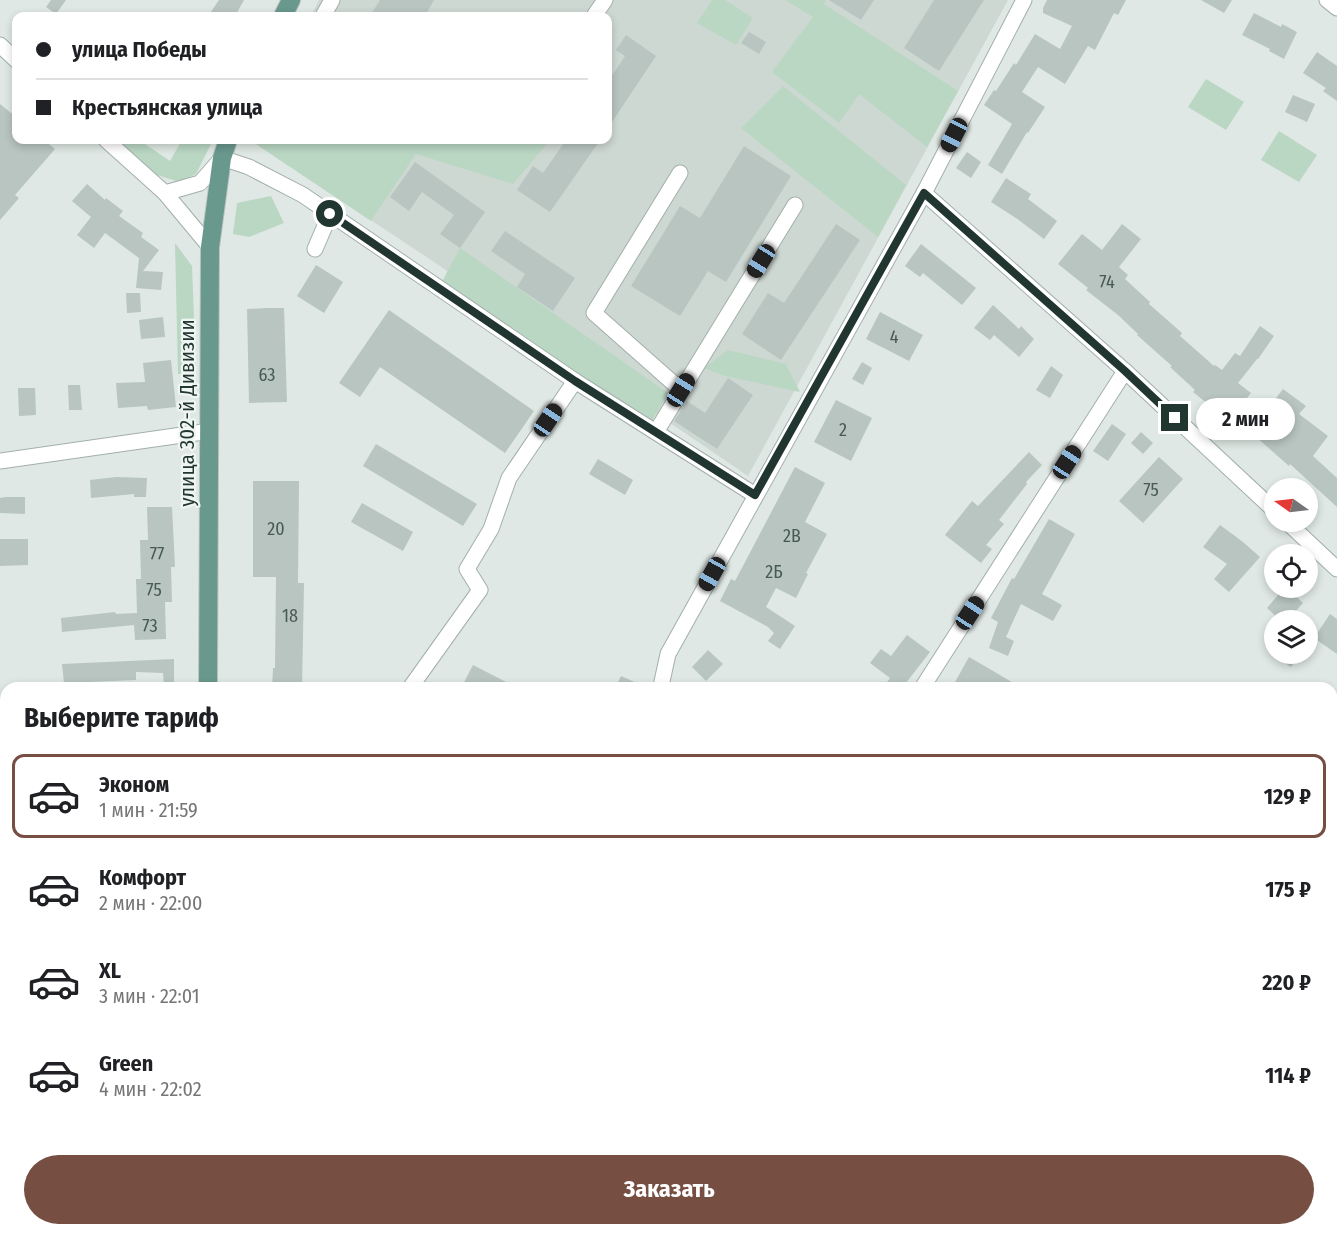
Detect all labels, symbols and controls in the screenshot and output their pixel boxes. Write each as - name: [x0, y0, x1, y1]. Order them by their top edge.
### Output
- text: улица Победы: [72, 36, 207, 63]
- text: Крестьянская улица: [72, 94, 263, 121]
- car: [938, 115, 970, 155]
- route start: [316, 200, 343, 227]
- car: [744, 241, 778, 281]
- house number: 74: [1099, 271, 1115, 293]
- street label: улица 302-й Дивизии: [174, 319, 200, 507]
- house number: 4: [890, 326, 899, 348]
- house number: 63: [259, 364, 275, 386]
- car: [664, 370, 698, 410]
- callout: 2 мин: [1196, 397, 1295, 439]
- car: [530, 400, 566, 440]
- route end: [1161, 404, 1188, 431]
- text: 2 мин: [1222, 407, 1269, 431]
- house number: 2: [839, 419, 847, 441]
- car: [1050, 442, 1084, 482]
- north arrow: [1264, 478, 1318, 532]
- map controls: [1264, 478, 1318, 664]
- house number: 75: [1143, 479, 1159, 501]
- house number: 20: [267, 518, 285, 540]
- house number: 2В: [783, 525, 801, 547]
- house number: 77: [150, 543, 164, 565]
- button: locate: [1264, 544, 1318, 598]
- car: [695, 554, 729, 594]
- house number: 2Б: [765, 561, 783, 583]
- house number: 75: [146, 579, 162, 601]
- car: [953, 593, 987, 633]
- house number: 18: [282, 605, 298, 627]
- button: layers: [1264, 610, 1318, 664]
- house number: 73: [142, 615, 158, 637]
- text: Выберите тариф: [24, 702, 219, 734]
- icon: car: [27, 769, 81, 823]
- text: Эконом: [99, 771, 169, 798]
- text: 129 ₽: [1264, 783, 1311, 810]
- text: 1 мин · 21:59: [99, 798, 198, 822]
- icon: car: [27, 862, 81, 916]
- text: Комфорт: [99, 864, 186, 891]
- text: 175 ₽: [1265, 876, 1311, 903]
- text: 2 мин · 22:00: [99, 891, 202, 915]
- icon: car: [27, 955, 81, 1009]
- text: XL: [99, 957, 121, 984]
- text: 220 ₽: [1262, 969, 1311, 996]
- text: 3 мин · 22:01: [99, 984, 200, 1008]
- icon: car: [27, 1048, 81, 1102]
- text: Green: [99, 1050, 153, 1077]
- text: 114 ₽: [1265, 1062, 1311, 1089]
- text: 4 мин · 22:02: [99, 1077, 201, 1101]
- button: Заказать: [24, 1155, 1314, 1224]

